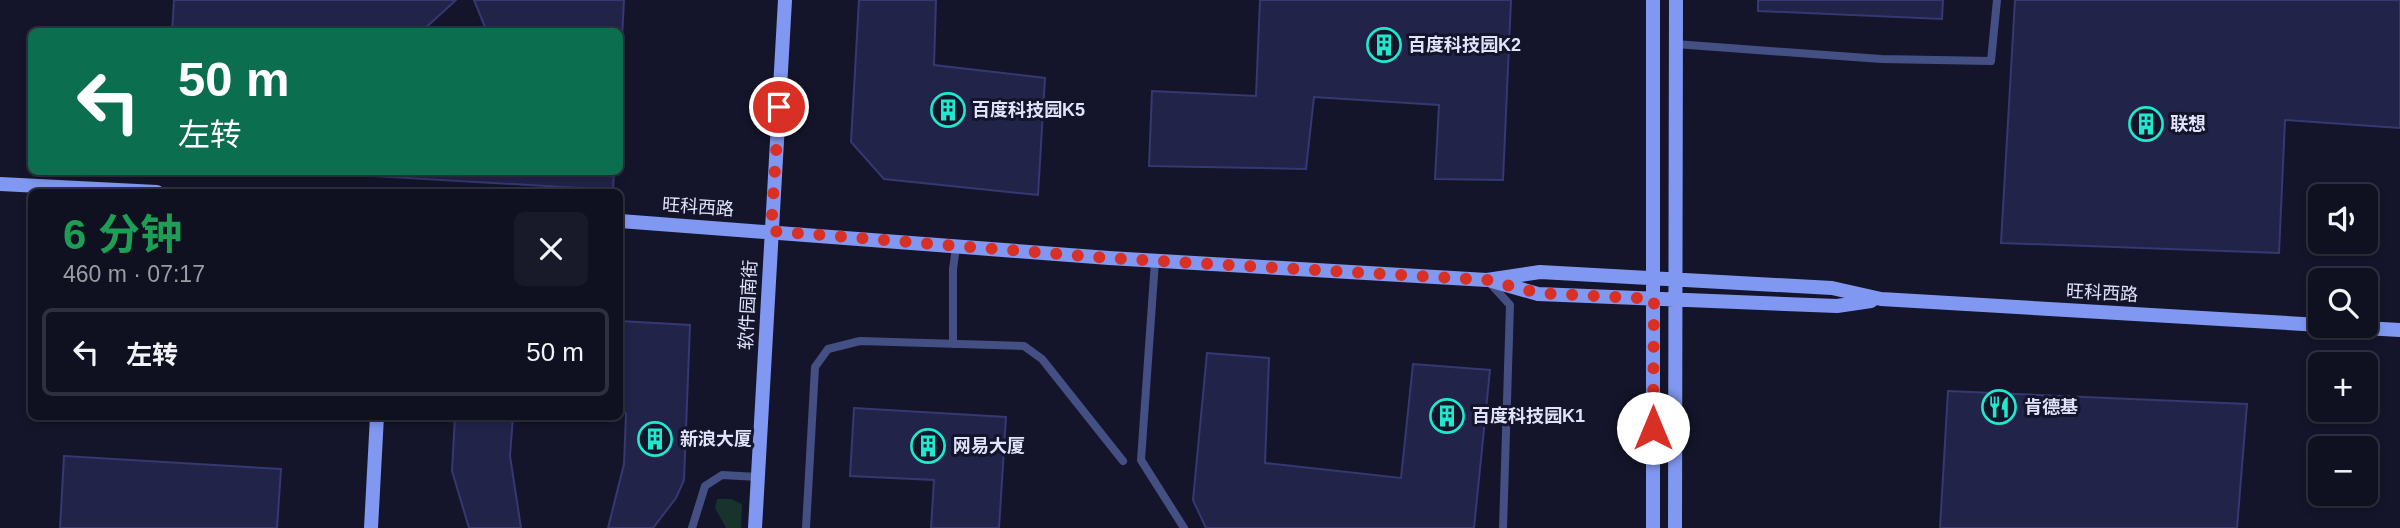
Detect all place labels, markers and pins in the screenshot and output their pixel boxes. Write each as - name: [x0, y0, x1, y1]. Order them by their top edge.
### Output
- building icon: 百度科技园K2: [1365, 26, 1403, 64]
- place label: 百度科技园K2: [1408, 35, 1521, 55]
- pin: [749, 77, 809, 137]
- building icon: 百度科技园K5: [929, 91, 967, 129]
- place label: 百度科技园K5: [972, 100, 1085, 120]
- building icon: 联想: [2127, 105, 2165, 143]
- place label: 联想: [2170, 114, 2206, 134]
- restaurant icon: 肯德基: [1980, 388, 2018, 426]
- building icon: 百度科技园K1: [1428, 397, 1466, 435]
- place label: 肯德基: [2024, 397, 2078, 417]
- place label: 百度科技园K1: [1472, 406, 1585, 426]
- building icon: 新浪大厦: [636, 420, 674, 458]
- building icon: 网易大厦: [909, 427, 947, 465]
- place label: 新浪大厦: [680, 429, 752, 449]
- place label: 网易大厦: [953, 436, 1025, 456]

